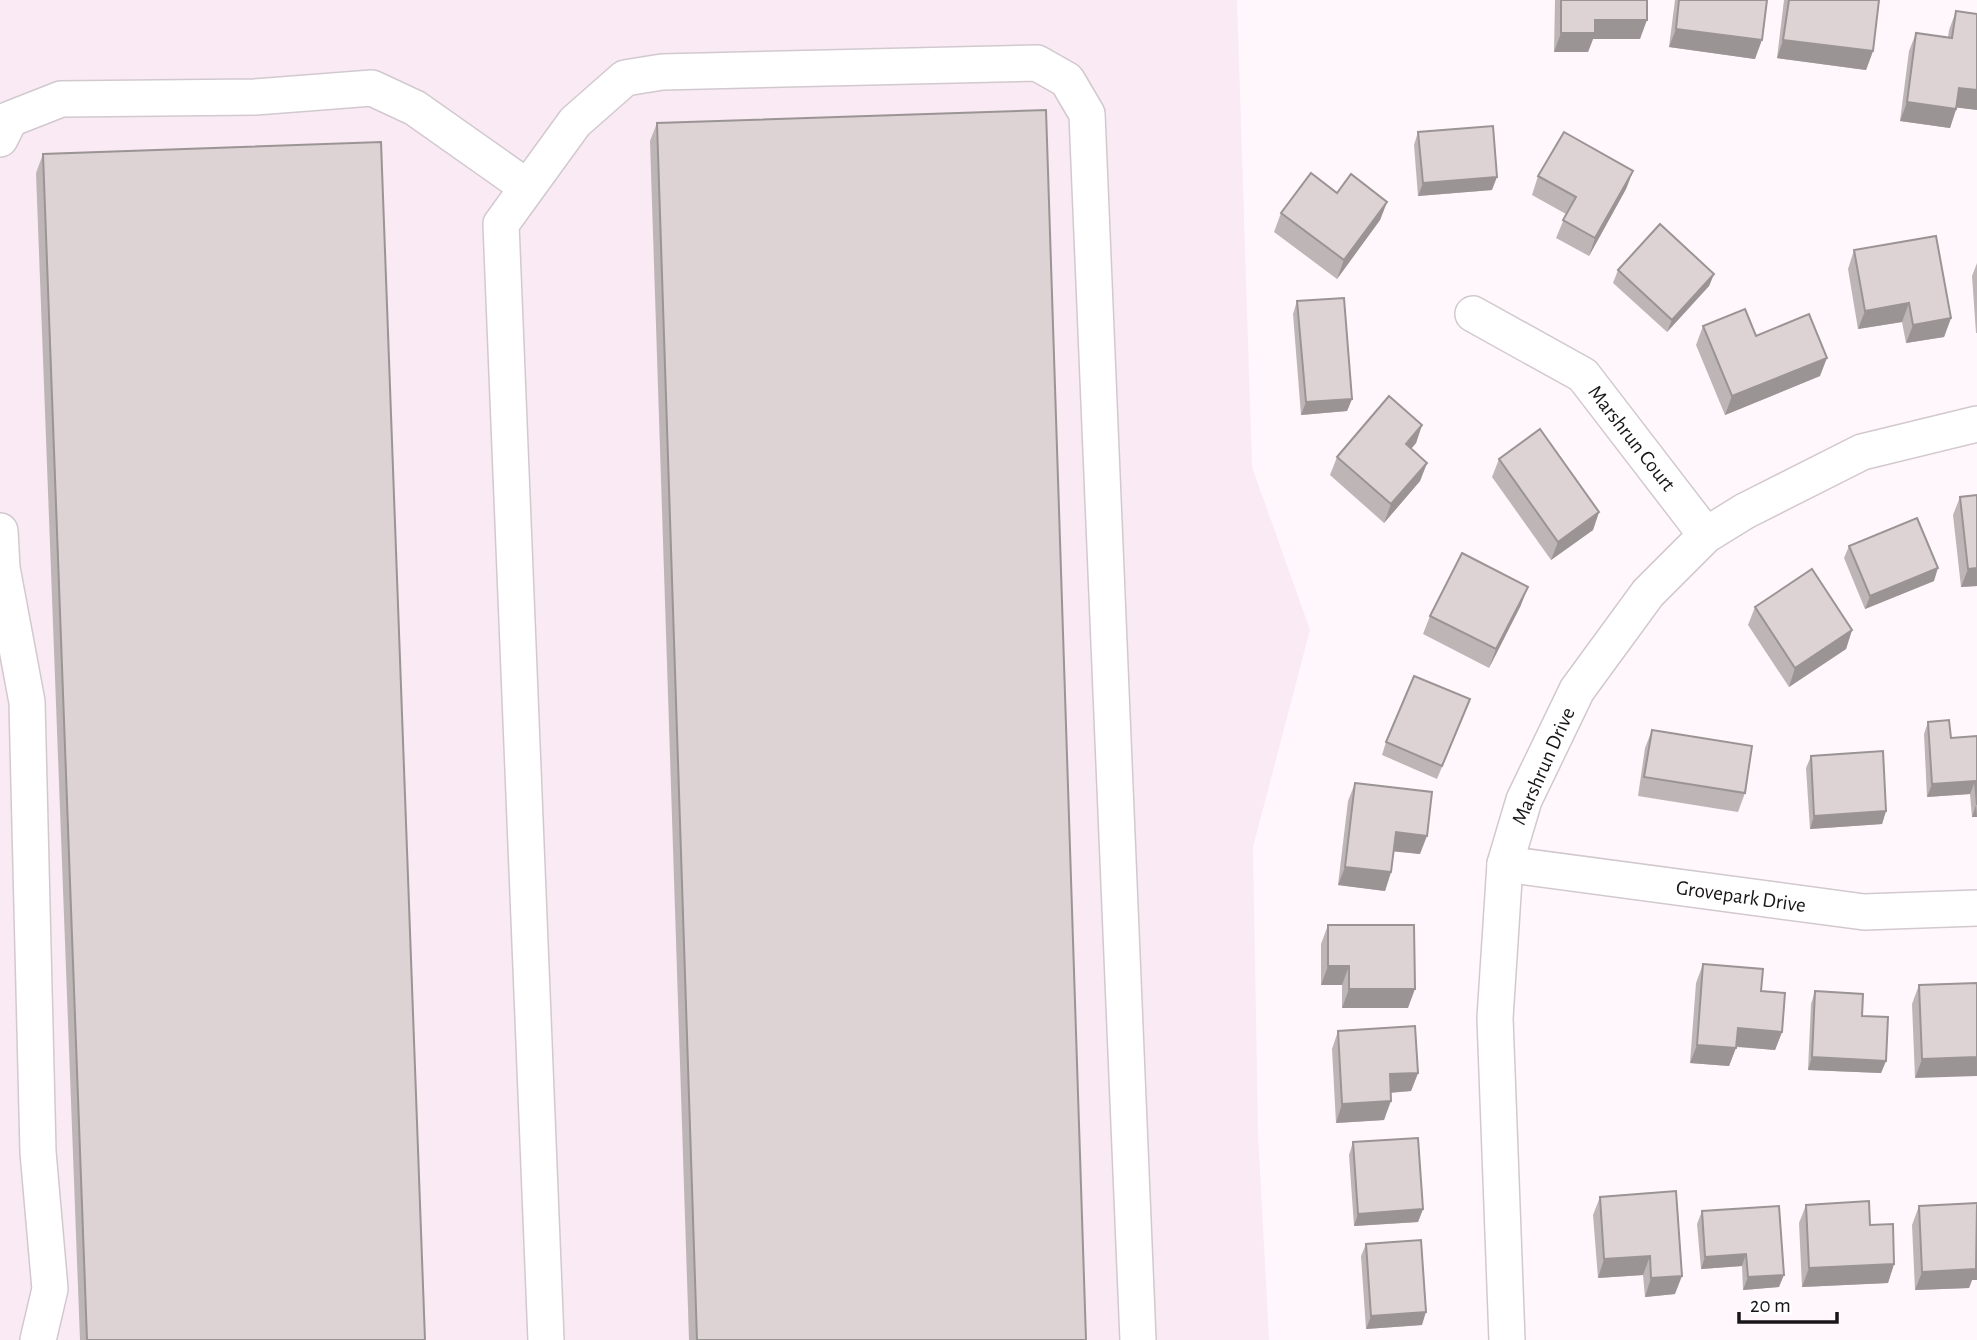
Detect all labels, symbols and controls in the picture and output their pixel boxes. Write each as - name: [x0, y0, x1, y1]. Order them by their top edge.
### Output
- street label: Marshrun Court: [1584, 382, 1679, 495]
- street label: Marshrun Drive: [1508, 704, 1579, 828]
- street label: Grovepark Drive: [1675, 877, 1807, 916]
- scale bar: [1739, 1280, 1837, 1324]
- text: 20 m: [1750, 1295, 1791, 1316]

